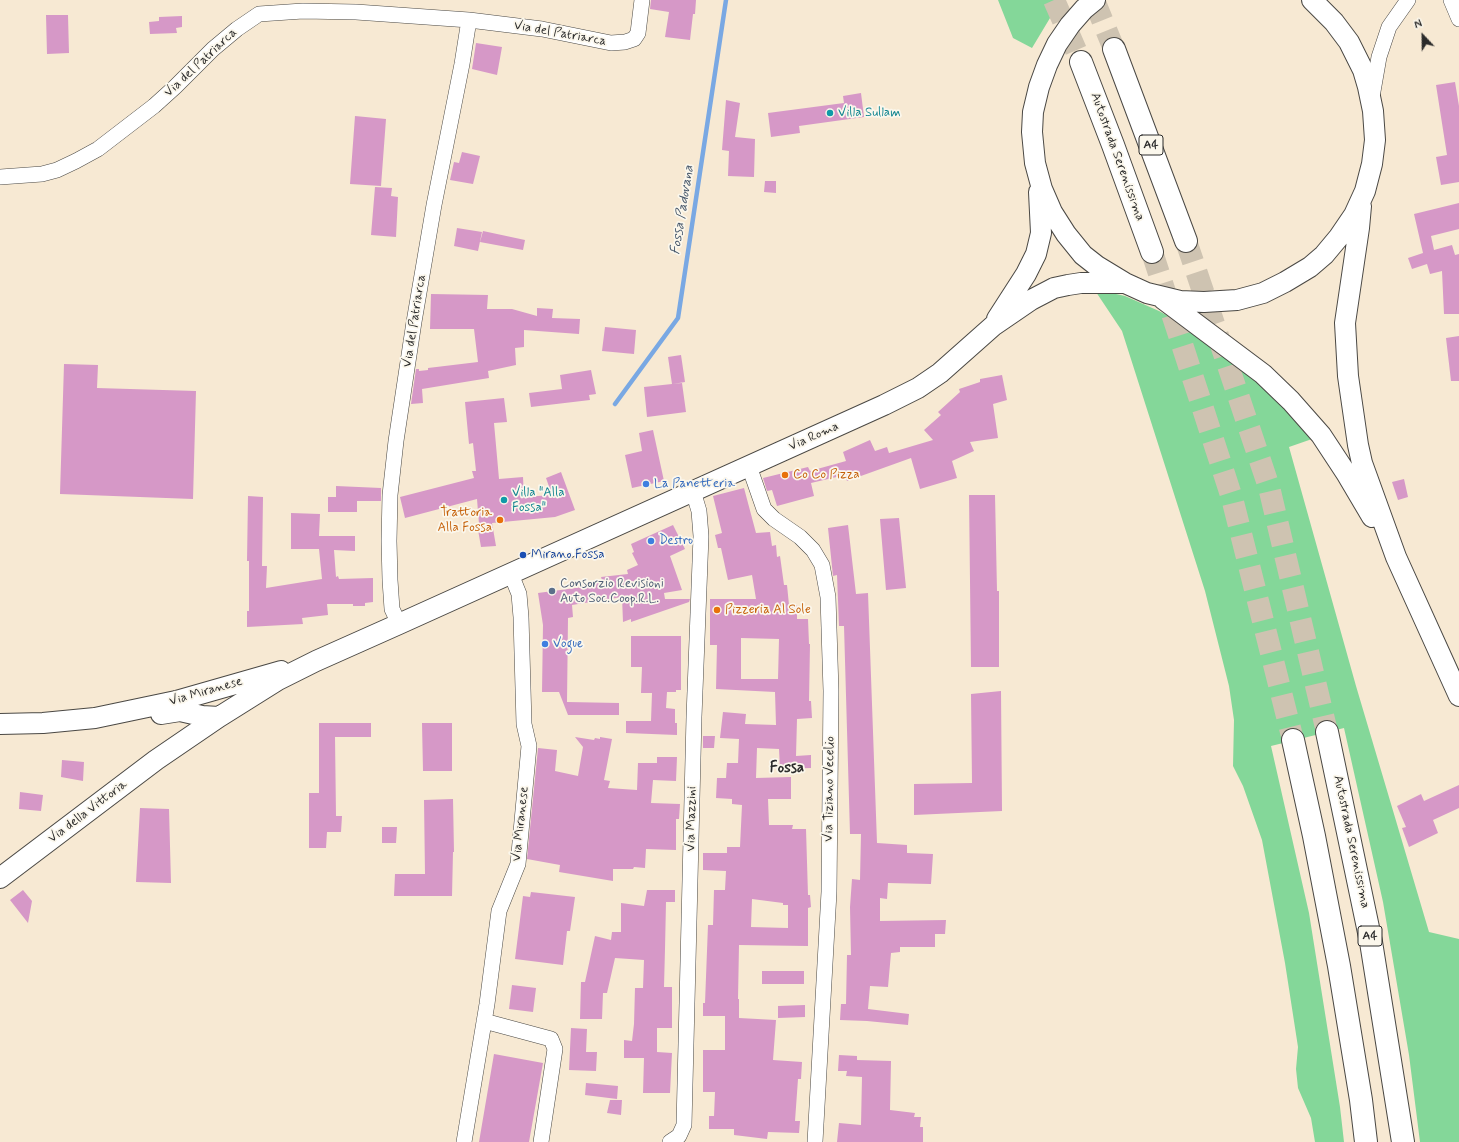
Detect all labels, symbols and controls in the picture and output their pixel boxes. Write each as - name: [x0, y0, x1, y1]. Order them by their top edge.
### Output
- north arrow: [1403, 16, 1443, 56]
- text: N: [1412, 17, 1425, 33]
- street label: Via del Patriarca: [513, 18, 607, 50]
- street label: Via del Patriarca: [161, 25, 241, 101]
- street label: Autostrada Serenissima: [1087, 91, 1147, 223]
- place label: Villa Sullam: [838, 105, 901, 121]
- marker: Villa Sullam: [825, 108, 835, 118]
- road number: A4: [1139, 135, 1163, 155]
- water label: Fossa Padovana: [668, 164, 698, 256]
- street label: Via del Patriarca: [400, 274, 430, 368]
- street label: Via Roma: [787, 419, 841, 455]
- place label: Co Co Pizza: [793, 467, 860, 483]
- marker: Co Co Pizza: [780, 470, 790, 480]
- place label: La Panetteria: [654, 476, 735, 492]
- marker: La Panetteria: [641, 479, 651, 489]
- place label: Villa "Alla Fossa": [512, 485, 565, 516]
- marker: Villa "Alla Fossa": [499, 495, 509, 505]
- place label: Trattoria Alla Fossa: [437, 505, 492, 536]
- marker: Trattoria Alla Fossa: [495, 515, 505, 525]
- place label: Destro: [659, 533, 693, 549]
- marker: Destro: [646, 536, 656, 546]
- place label: Mirano Fossa: [531, 547, 605, 563]
- marker: Mirano Fossa: [518, 550, 528, 560]
- place label: Consorzio Revisioni Auto Soc.Coop.R.L.: [560, 576, 664, 607]
- marker: Consorzio Revisioni Auto Soc.Coop.R.L.: [547, 586, 557, 596]
- place label: Pizzeria Al Sole: [725, 602, 811, 618]
- marker: Pizzeria Al Sole: [712, 605, 722, 615]
- place label: Vogue: [553, 636, 583, 652]
- marker: Vogue: [540, 639, 550, 649]
- street label: Via Miranese: [168, 674, 244, 710]
- street label: Via Tiziano Vecelio: [821, 736, 839, 842]
- district label: Fossa: [770, 760, 804, 778]
- street label: Autostrada Serenissima: [1329, 774, 1373, 910]
- street label: Via della Vittoria: [45, 777, 131, 847]
- street label: Via Miranese: [509, 786, 533, 862]
- street label: Via Mazzini: [684, 786, 700, 852]
- road number: A4: [1358, 926, 1382, 946]

